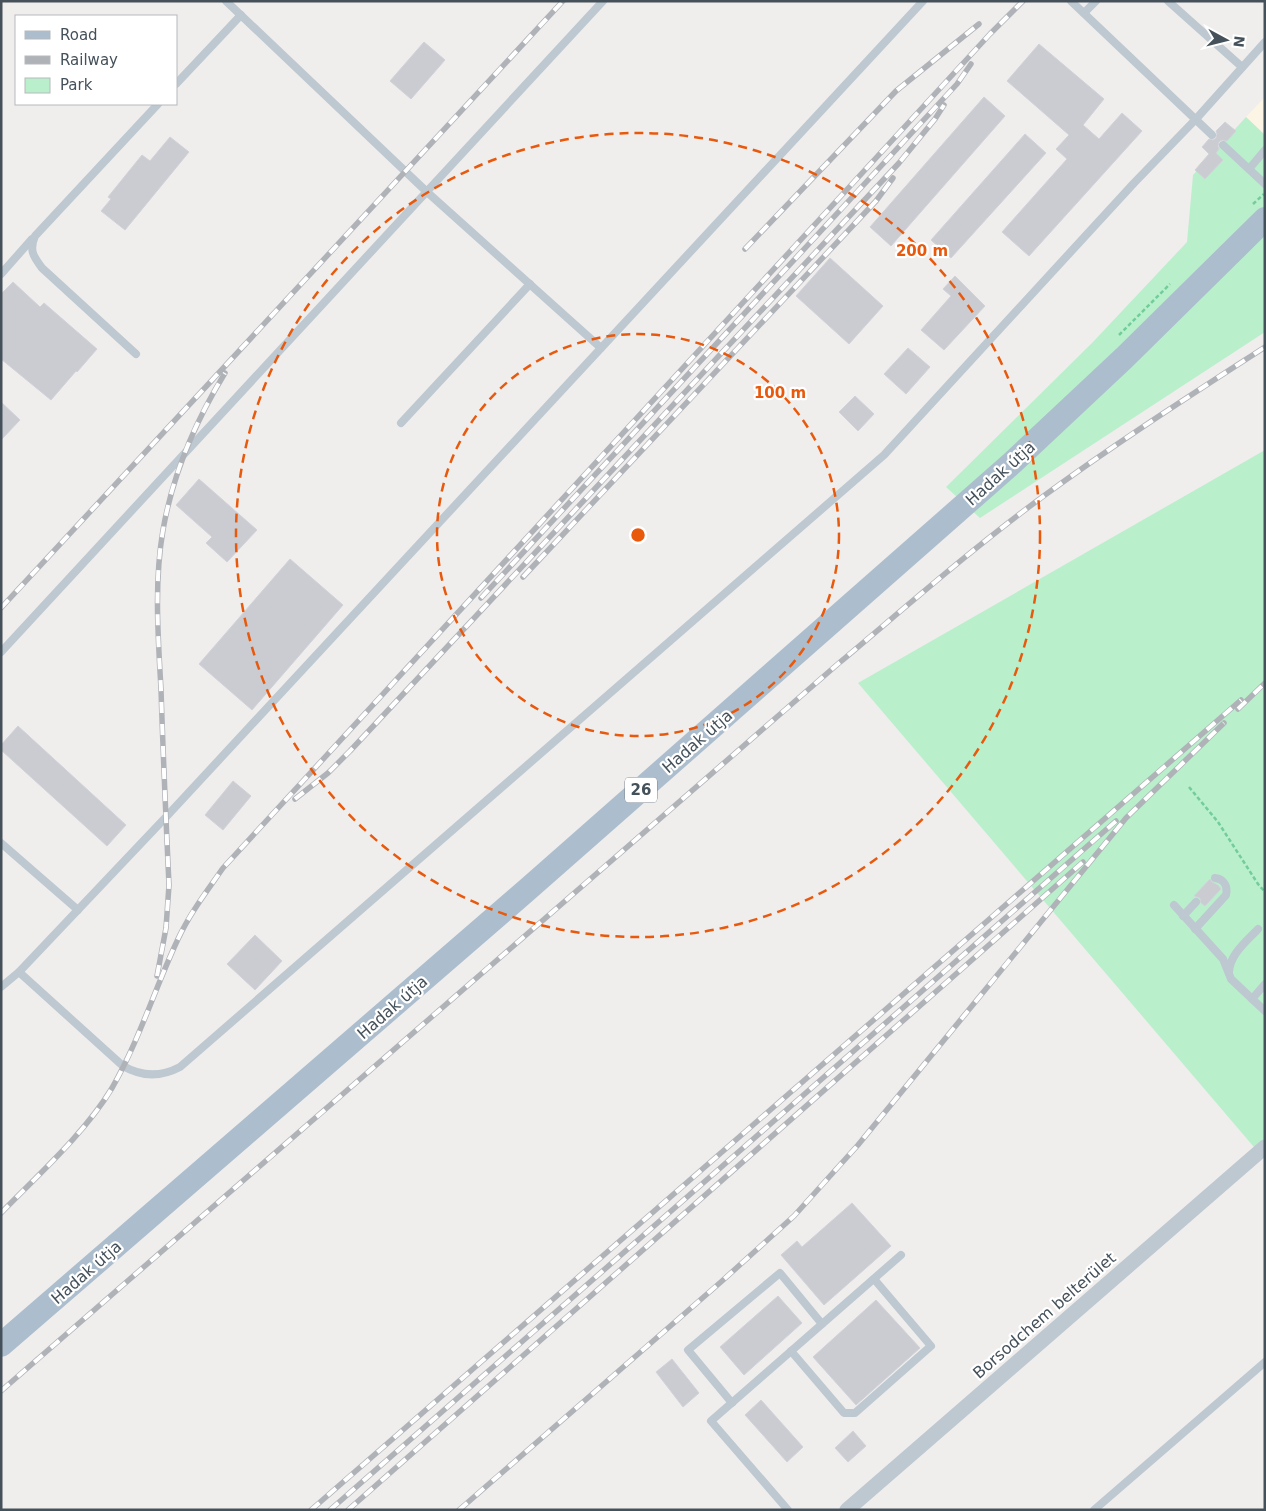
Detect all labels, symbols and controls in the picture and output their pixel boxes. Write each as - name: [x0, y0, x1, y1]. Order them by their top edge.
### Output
- legend: [15, 15, 178, 105]
- north arrow: [1201, 15, 1251, 65]
- text: Road: [60, 26, 98, 44]
- text: N: [1230, 35, 1248, 48]
- text: Railway: [60, 51, 118, 69]
- text: Park: [60, 76, 93, 94]
- text: 200 m: [896, 242, 948, 260]
- text: 100 m: [754, 384, 806, 402]
- street label: Hadak útja: [962, 437, 1039, 509]
- centre of rings: [629, 526, 647, 544]
- street label: Hadak útja: [658, 706, 736, 777]
- road number: 26: [625, 778, 657, 802]
- street label: Hadak útja: [353, 972, 431, 1043]
- street label: Hadak útja: [47, 1237, 125, 1308]
- street label: Borsodchem belterület: [969, 1248, 1120, 1383]

